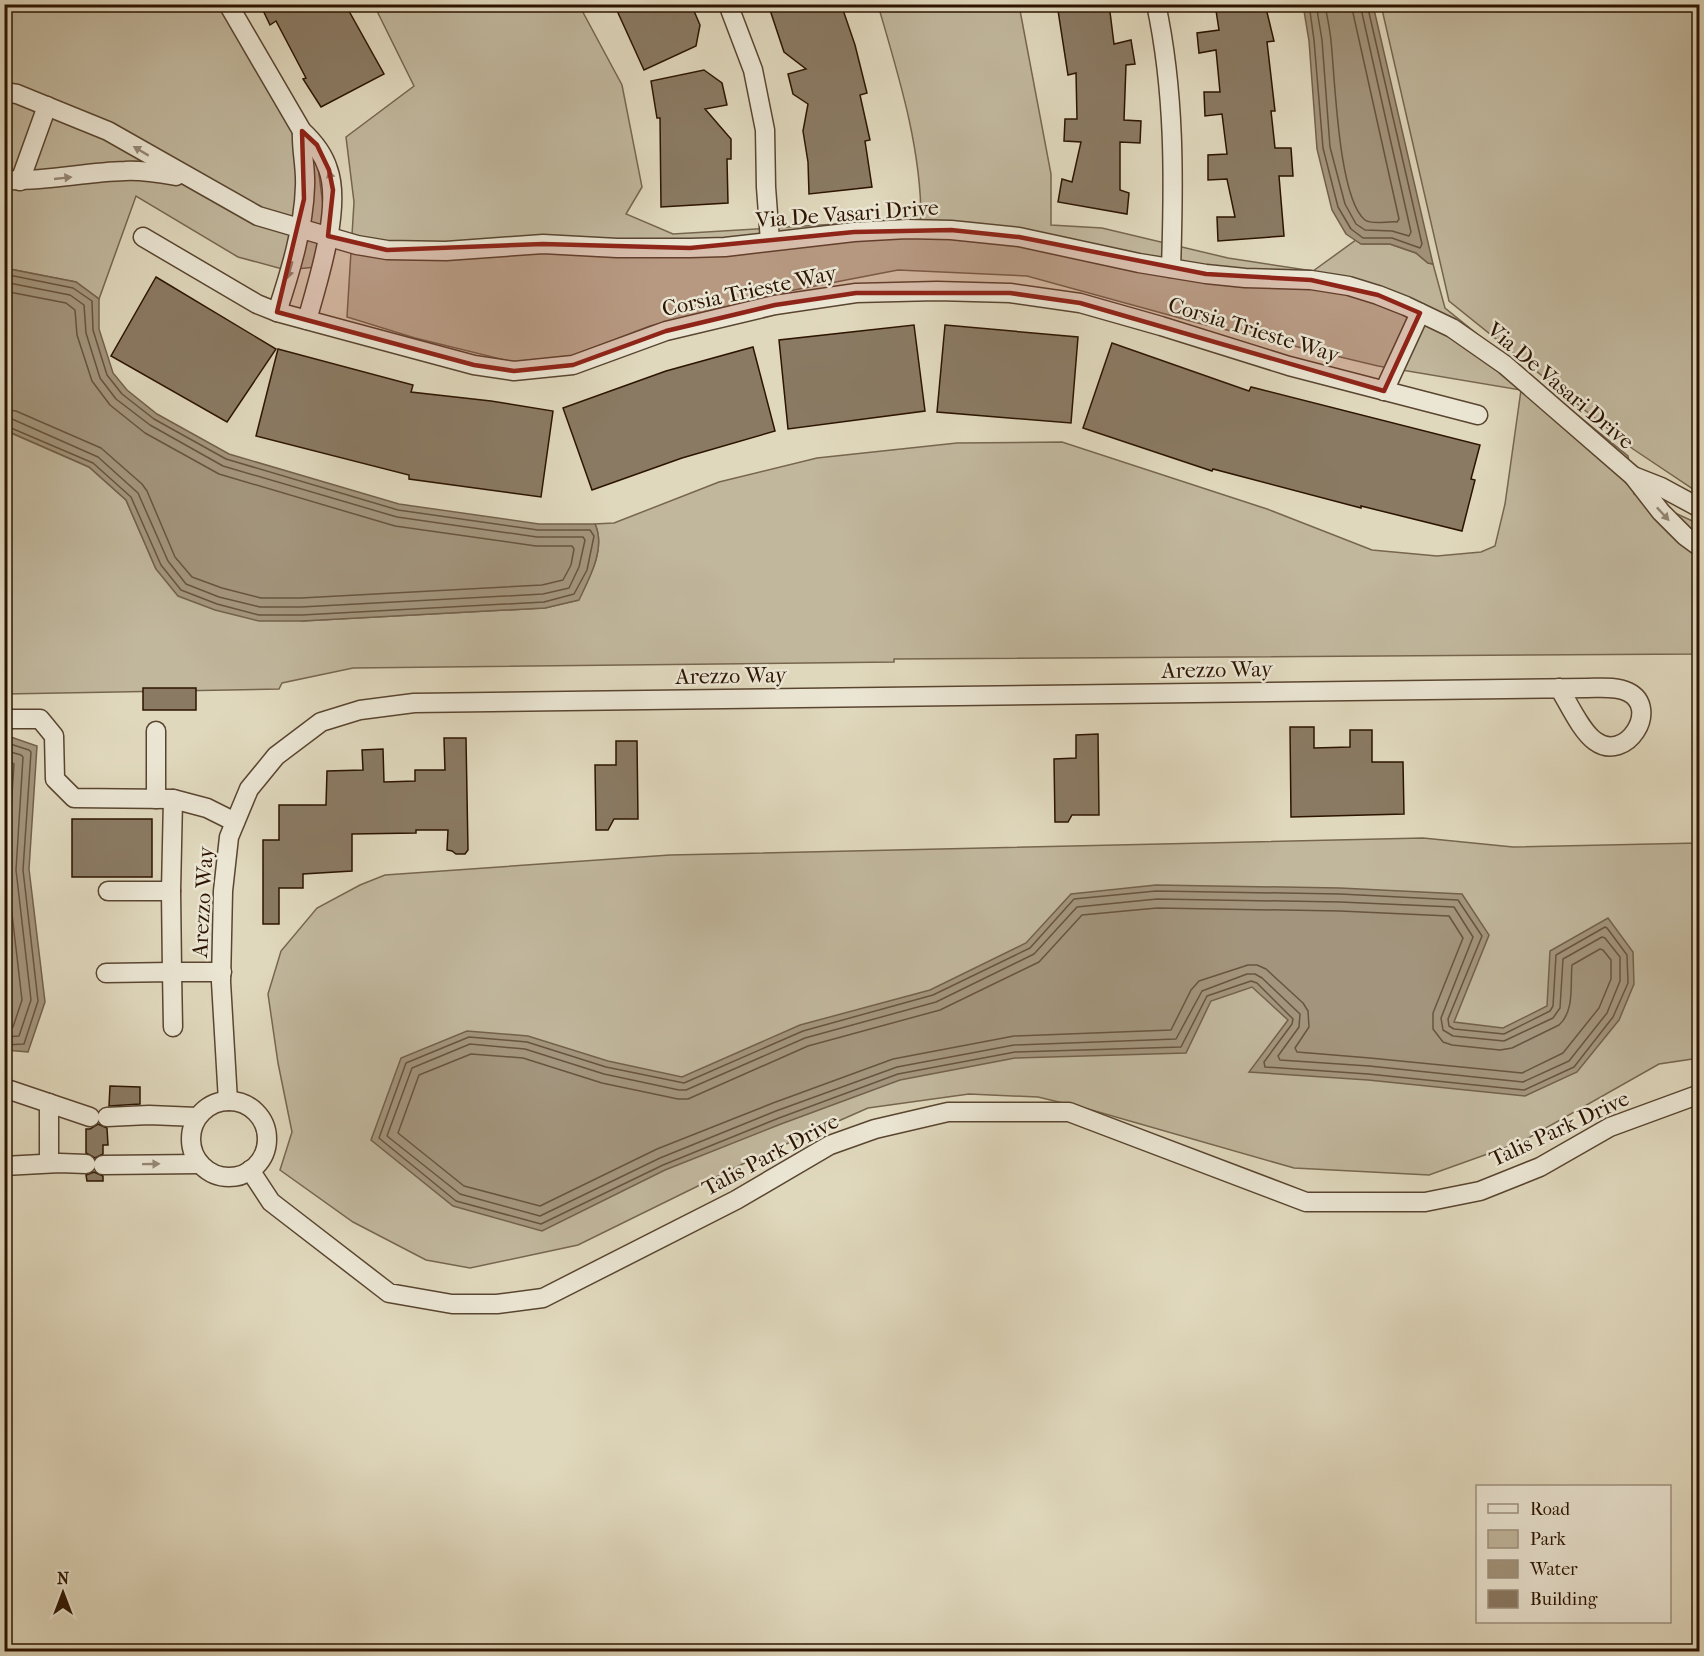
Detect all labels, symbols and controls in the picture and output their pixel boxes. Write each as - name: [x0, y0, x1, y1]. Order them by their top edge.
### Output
- one-way arrow: [133, 145, 149, 156]
- one-way arrow: [325, 170, 335, 188]
- one-way arrow: [53, 173, 72, 183]
- street label: Via De Vasari Drive: [753, 195, 940, 233]
- street label: Corsia Trieste Way: [660, 260, 840, 322]
- one-way arrow: [285, 261, 294, 279]
- street label: Corsia Trieste Way: [1165, 292, 1344, 369]
- street label: Via De Vasari Drive: [1481, 316, 1639, 455]
- one-way arrow: [1656, 507, 1670, 522]
- street label: Arezzo Way: [1160, 656, 1274, 684]
- street label: Arezzo Way: [674, 662, 788, 690]
- street label: Arezzo Way: [187, 844, 219, 959]
- street label: Talis Park Drive: [1486, 1085, 1633, 1173]
- street label: Talis Park Drive: [698, 1108, 843, 1202]
- one-way arrow: [142, 1159, 161, 1169]
- legend: [1476, 1485, 1671, 1623]
- text: Road: [1530, 1499, 1570, 1520]
- text: Park: [1530, 1529, 1567, 1550]
- text: Water: [1529, 1559, 1578, 1580]
- north arrow: [33, 1563, 93, 1623]
- text: N: [57, 1569, 70, 1588]
- text: Building: [1530, 1589, 1598, 1610]

